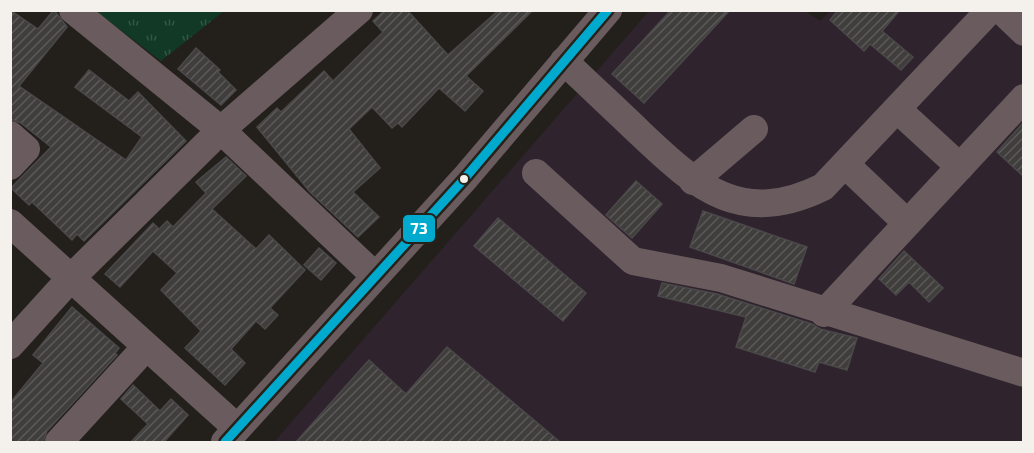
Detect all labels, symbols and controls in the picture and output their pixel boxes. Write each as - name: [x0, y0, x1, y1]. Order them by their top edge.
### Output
- unlabelled marker: [458, 173, 470, 185]
- line badge: 73: [402, 214, 436, 243]
- text: 73: [410, 218, 428, 237]

